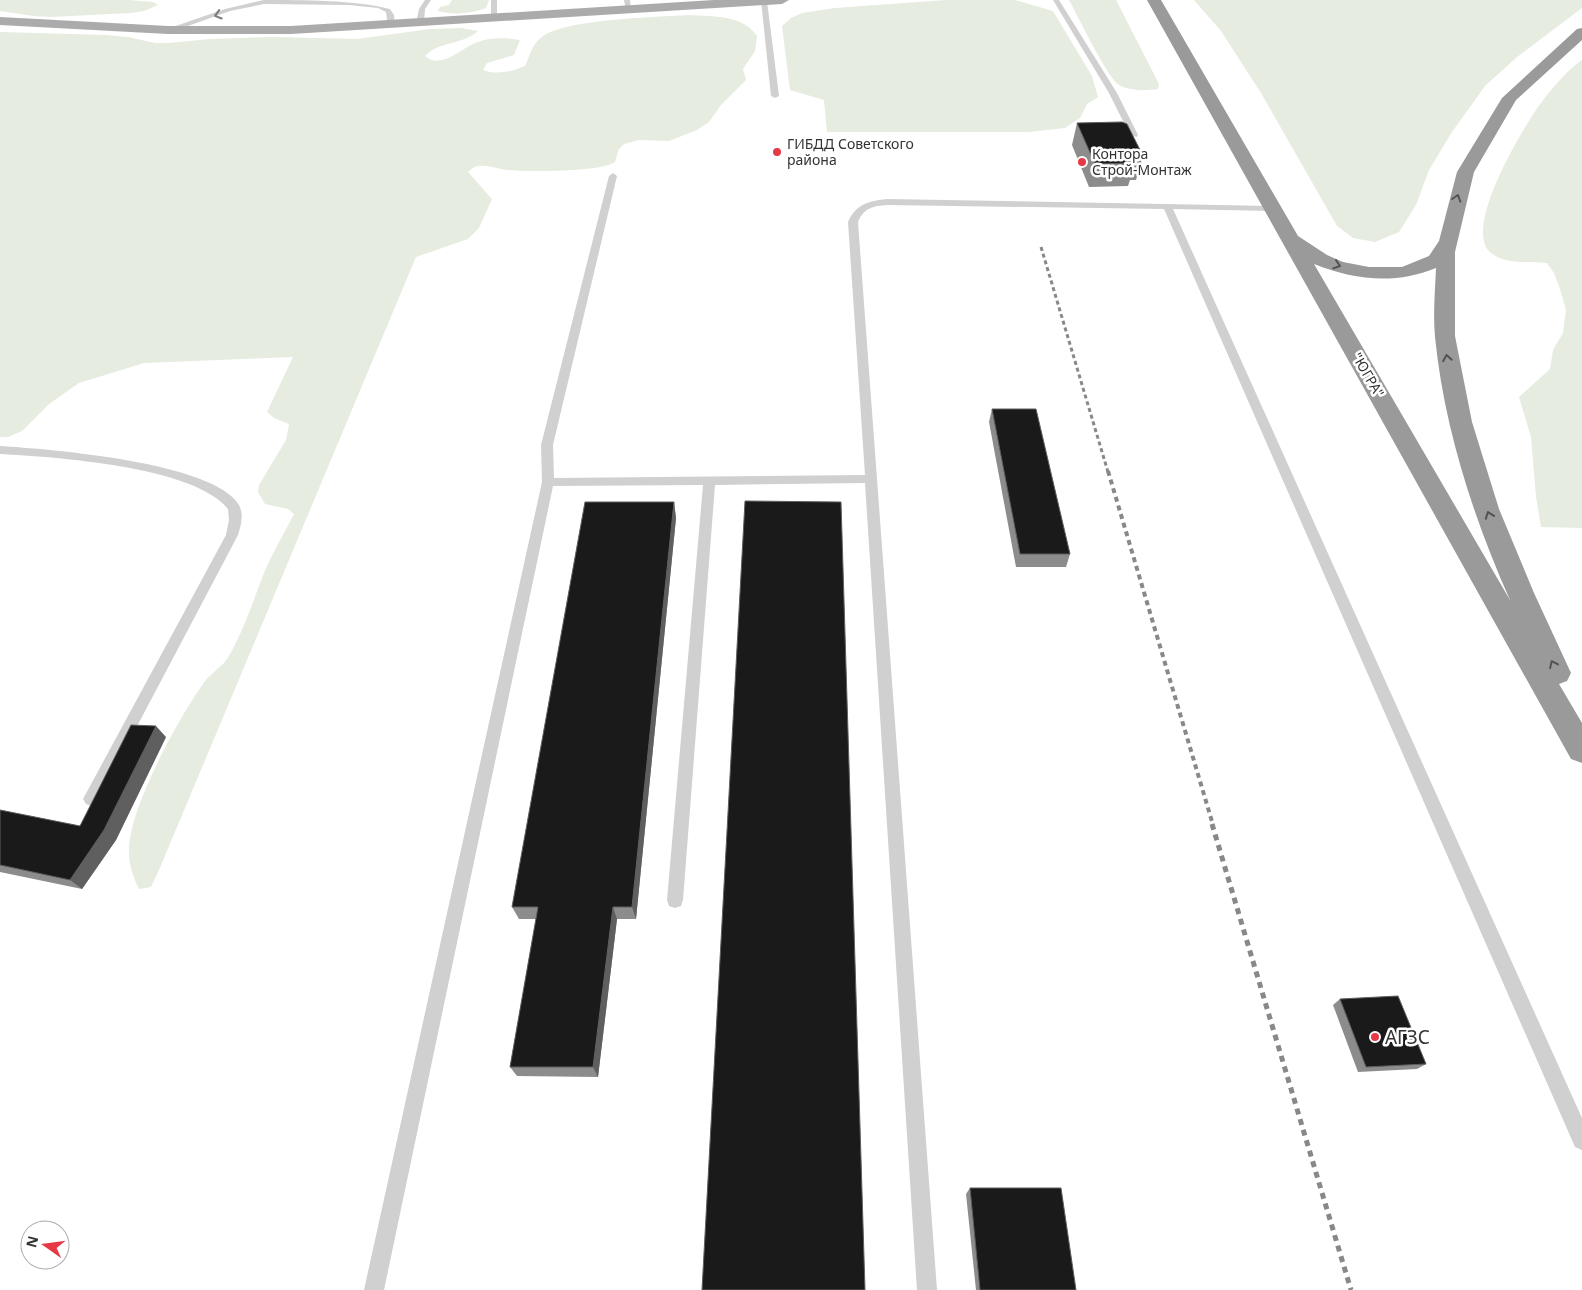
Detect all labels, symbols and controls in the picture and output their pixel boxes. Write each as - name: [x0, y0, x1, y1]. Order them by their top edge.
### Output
- one-way arrow: [215, 9, 223, 19]
- place label: ГИБДД Советского района: [787, 134, 914, 169]
- place label: Контора Строй-Монтаж: [1092, 144, 1192, 179]
- marker: ГИБДД Советского района: [771, 146, 783, 158]
- marker: Контора Строй-Монтаж: [1076, 156, 1088, 168]
- one-way arrow: [1452, 194, 1462, 203]
- one-way arrow: [1333, 260, 1341, 270]
- street label: "ЮГРА": [1348, 349, 1389, 400]
- one-way arrow: [1443, 354, 1453, 363]
- one-way arrow: [1485, 511, 1495, 520]
- one-way arrow: [1549, 660, 1559, 669]
- place label: АГЗС: [1385, 1024, 1430, 1050]
- marker: АГЗС: [1369, 1031, 1381, 1043]
- north arrow: [20, 1220, 70, 1270]
- text: N: [21, 1234, 42, 1250]

